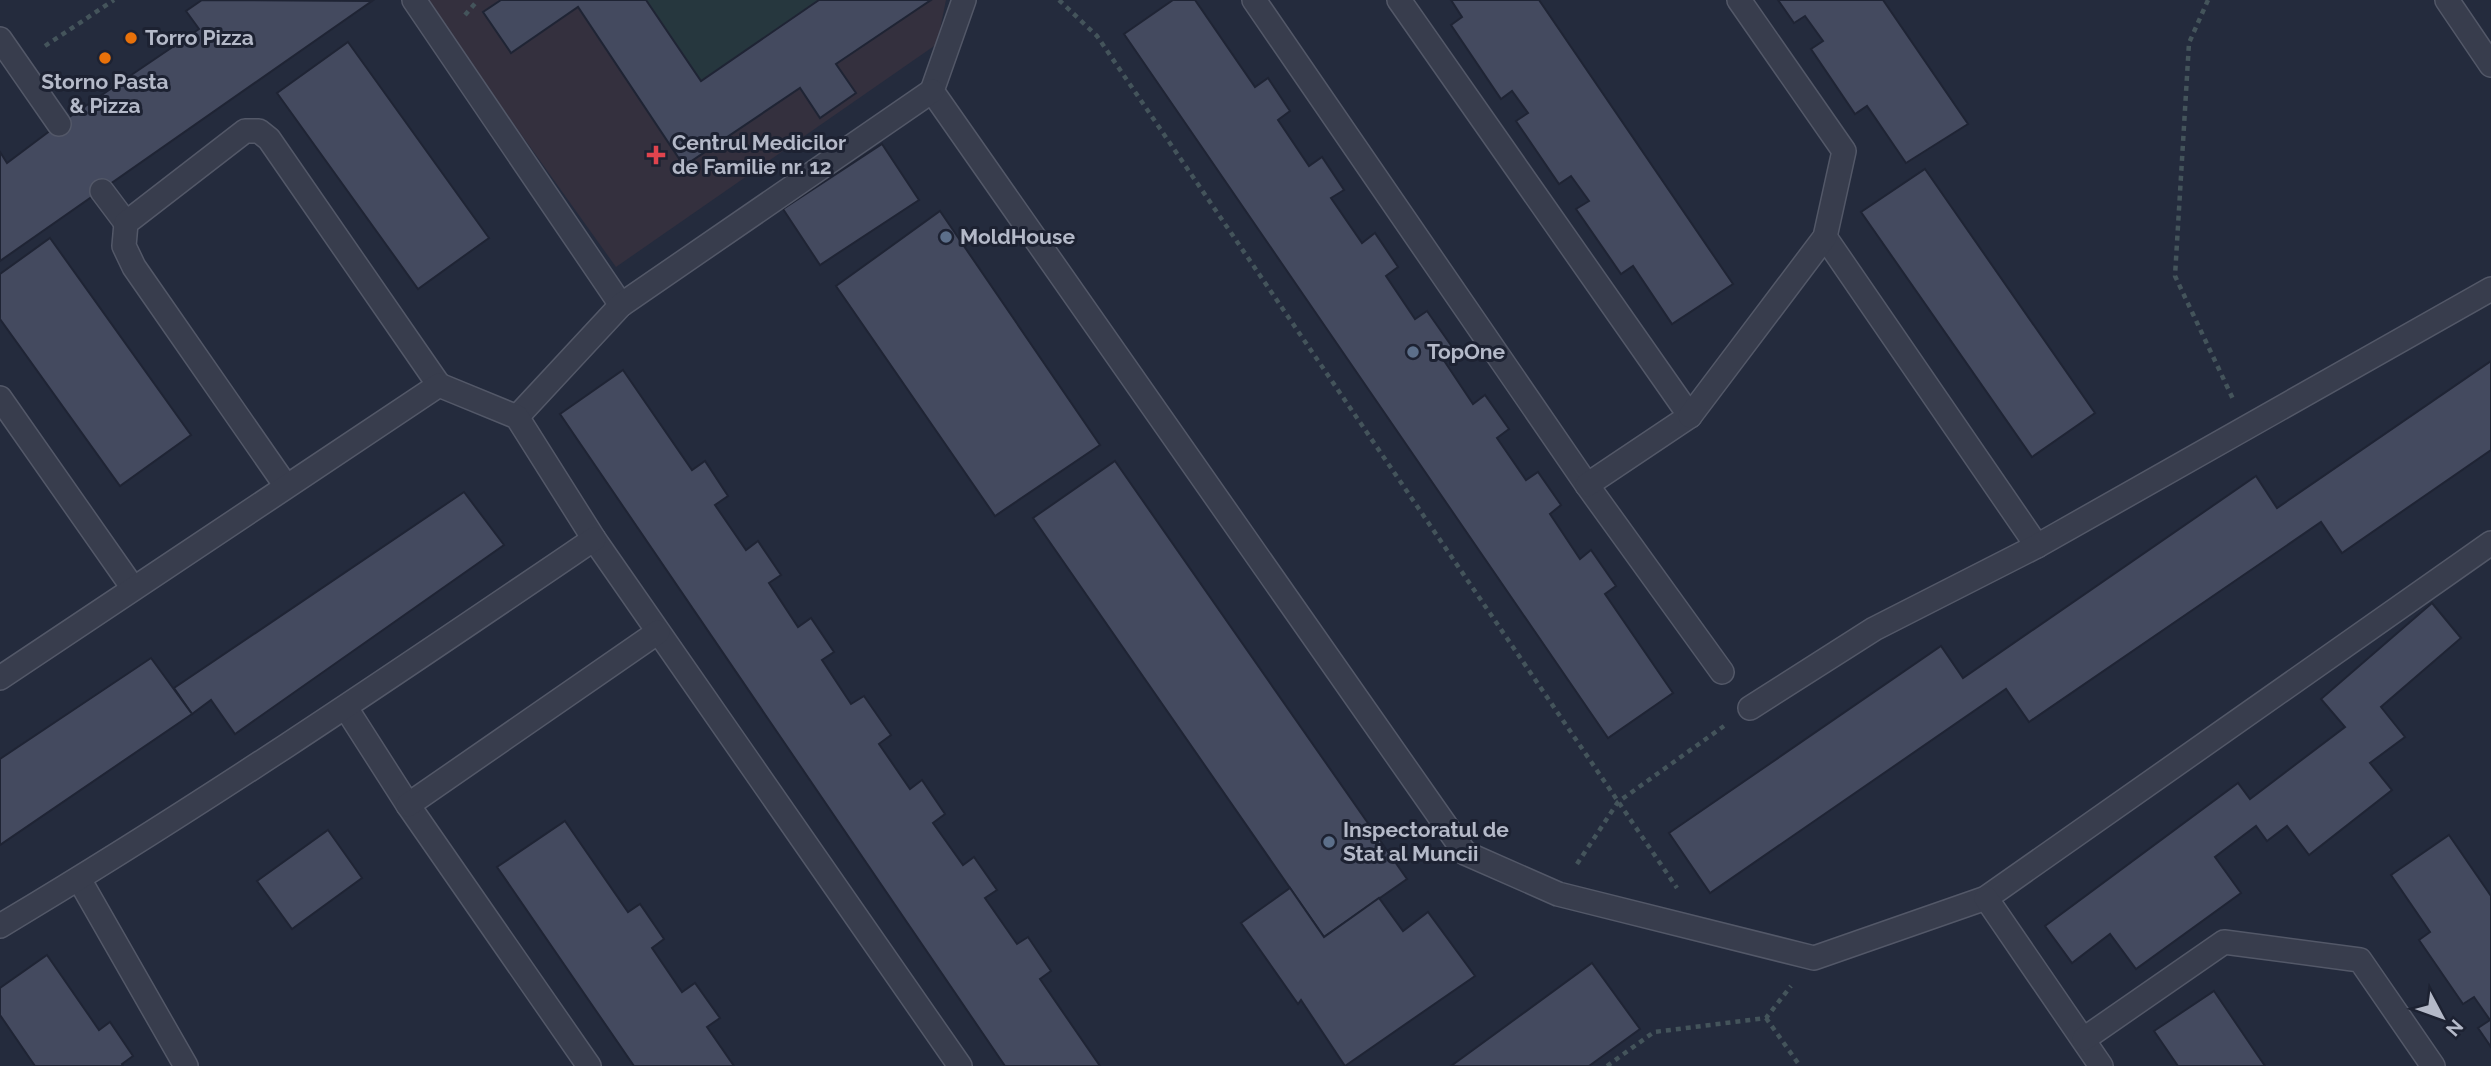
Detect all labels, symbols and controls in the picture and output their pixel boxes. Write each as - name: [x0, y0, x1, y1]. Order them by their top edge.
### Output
- place label: Torro Pizza: [145, 25, 254, 50]
- marker: Torro Pizza: [123, 30, 139, 46]
- marker: Storno Pasta & Pizza: [97, 50, 113, 66]
- place label: Storno Pasta & Pizza: [41, 69, 169, 118]
- place label: Centrul Medicilor de Familie nr. 12: [672, 130, 846, 179]
- marker: Centrul Medicilor de Familie nr. 12: [646, 145, 666, 165]
- place label: MoldHouse: [960, 224, 1075, 249]
- marker: MoldHouse: [938, 229, 954, 245]
- place label: TopOne: [1427, 339, 1505, 364]
- marker: TopOne: [1405, 344, 1421, 360]
- place label: Inspectoratul de Stat al Muncii: [1343, 817, 1509, 866]
- marker: Inspectoratul de Stat al Muncii: [1321, 834, 1337, 850]
- north arrow: [2407, 982, 2477, 1052]
- text: N: [2442, 1015, 2468, 1041]

